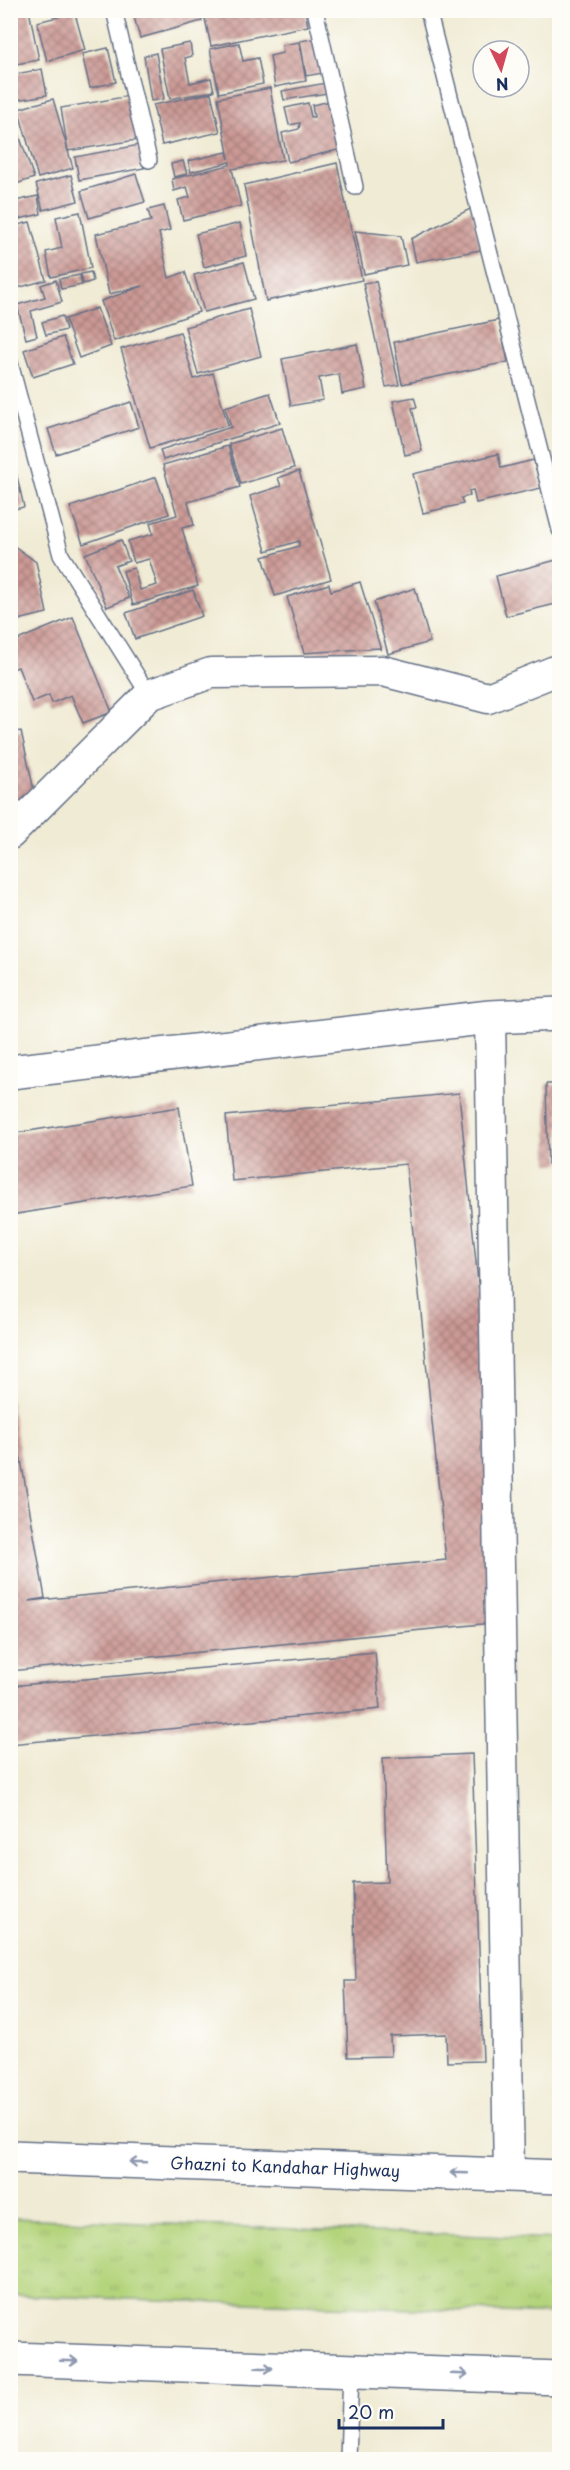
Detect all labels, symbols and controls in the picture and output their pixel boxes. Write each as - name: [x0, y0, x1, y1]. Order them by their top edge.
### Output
- north arrow: [471, 39, 531, 99]
- text: N: [495, 72, 510, 97]
- street label: Ghazni to Kandahar Highway: [170, 2150, 400, 2182]
- one-way arrow: [129, 2156, 149, 2167]
- one-way arrow: [450, 2167, 470, 2179]
- one-way arrow: [58, 2355, 78, 2366]
- one-way arrow: [253, 2362, 273, 2373]
- one-way arrow: [448, 2369, 468, 2380]
- scale bar: [339, 2392, 442, 2430]
- text: 20 m: [348, 2398, 394, 2425]

